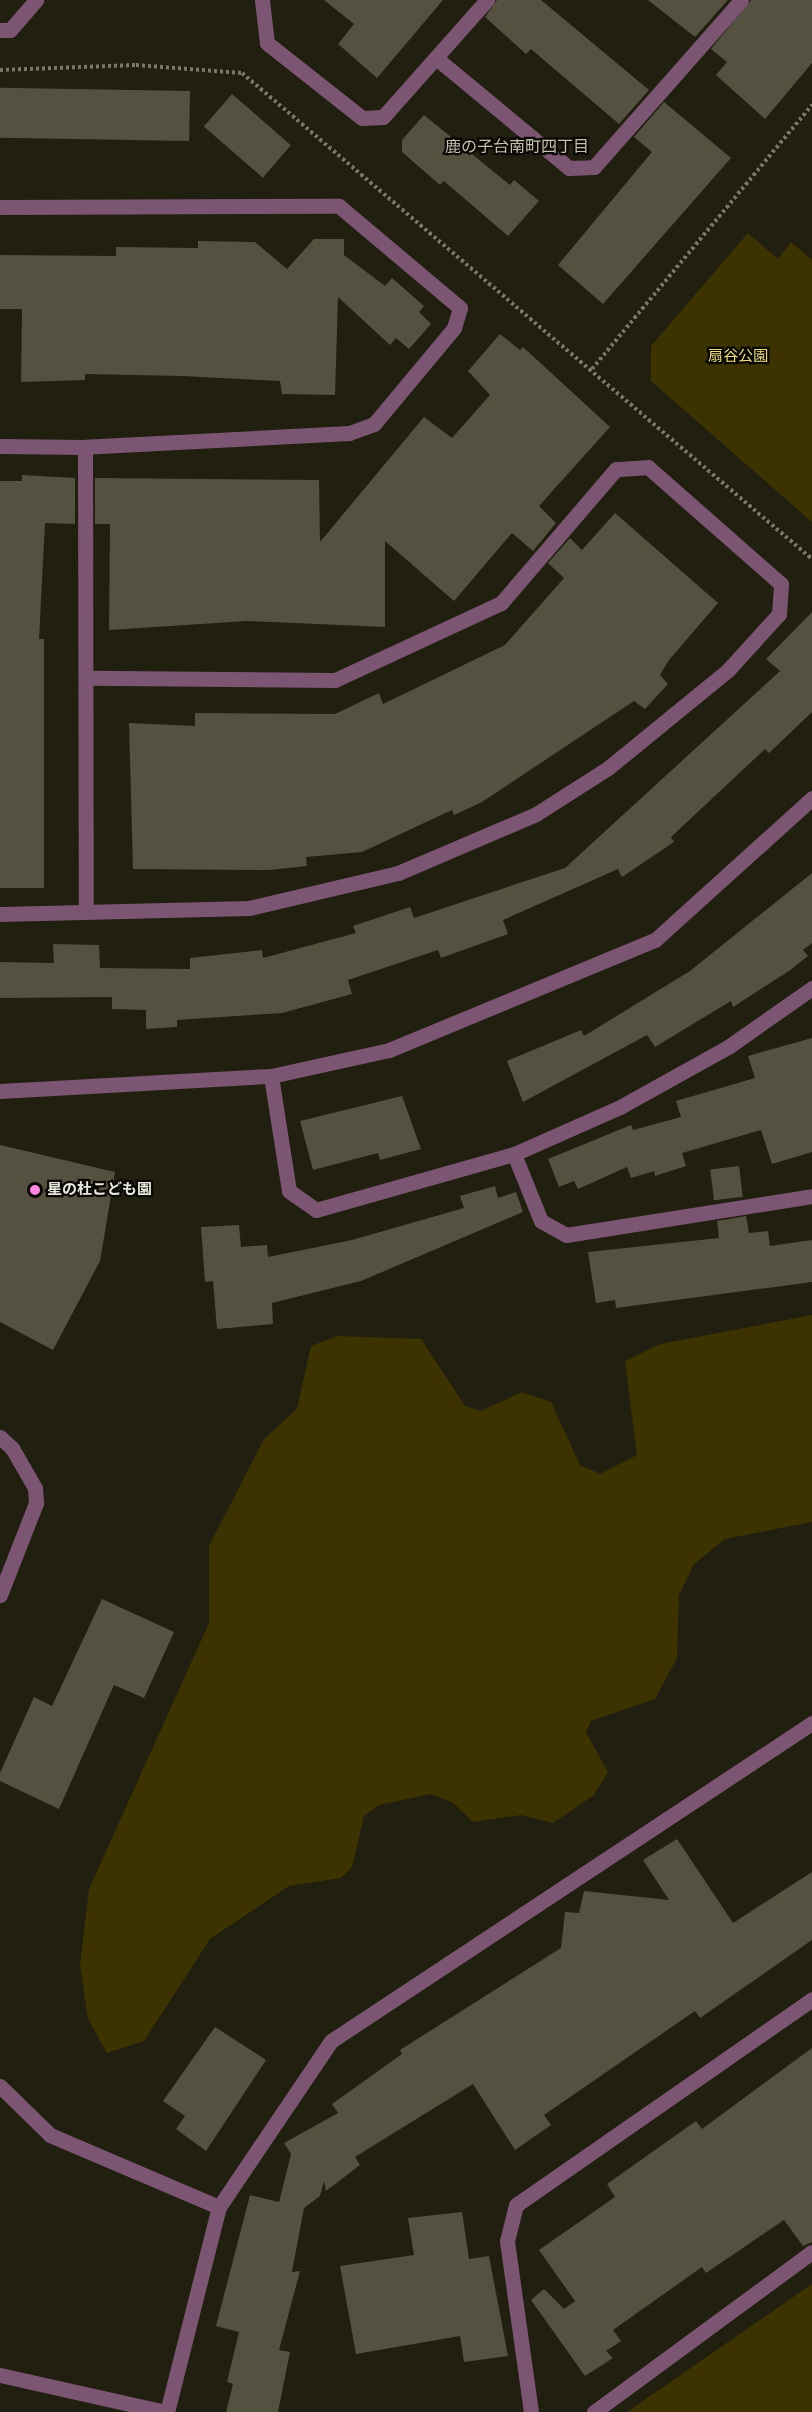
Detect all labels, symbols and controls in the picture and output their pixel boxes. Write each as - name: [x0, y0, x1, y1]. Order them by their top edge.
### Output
- district label: 鹿の子台南町四丁目: [445, 137, 589, 157]
- park label: 扇谷公園: [708, 348, 768, 366]
- place label: 星の杜こども園: [47, 1181, 152, 1199]
- marker: 星の杜こども園: [28, 1183, 42, 1197]

